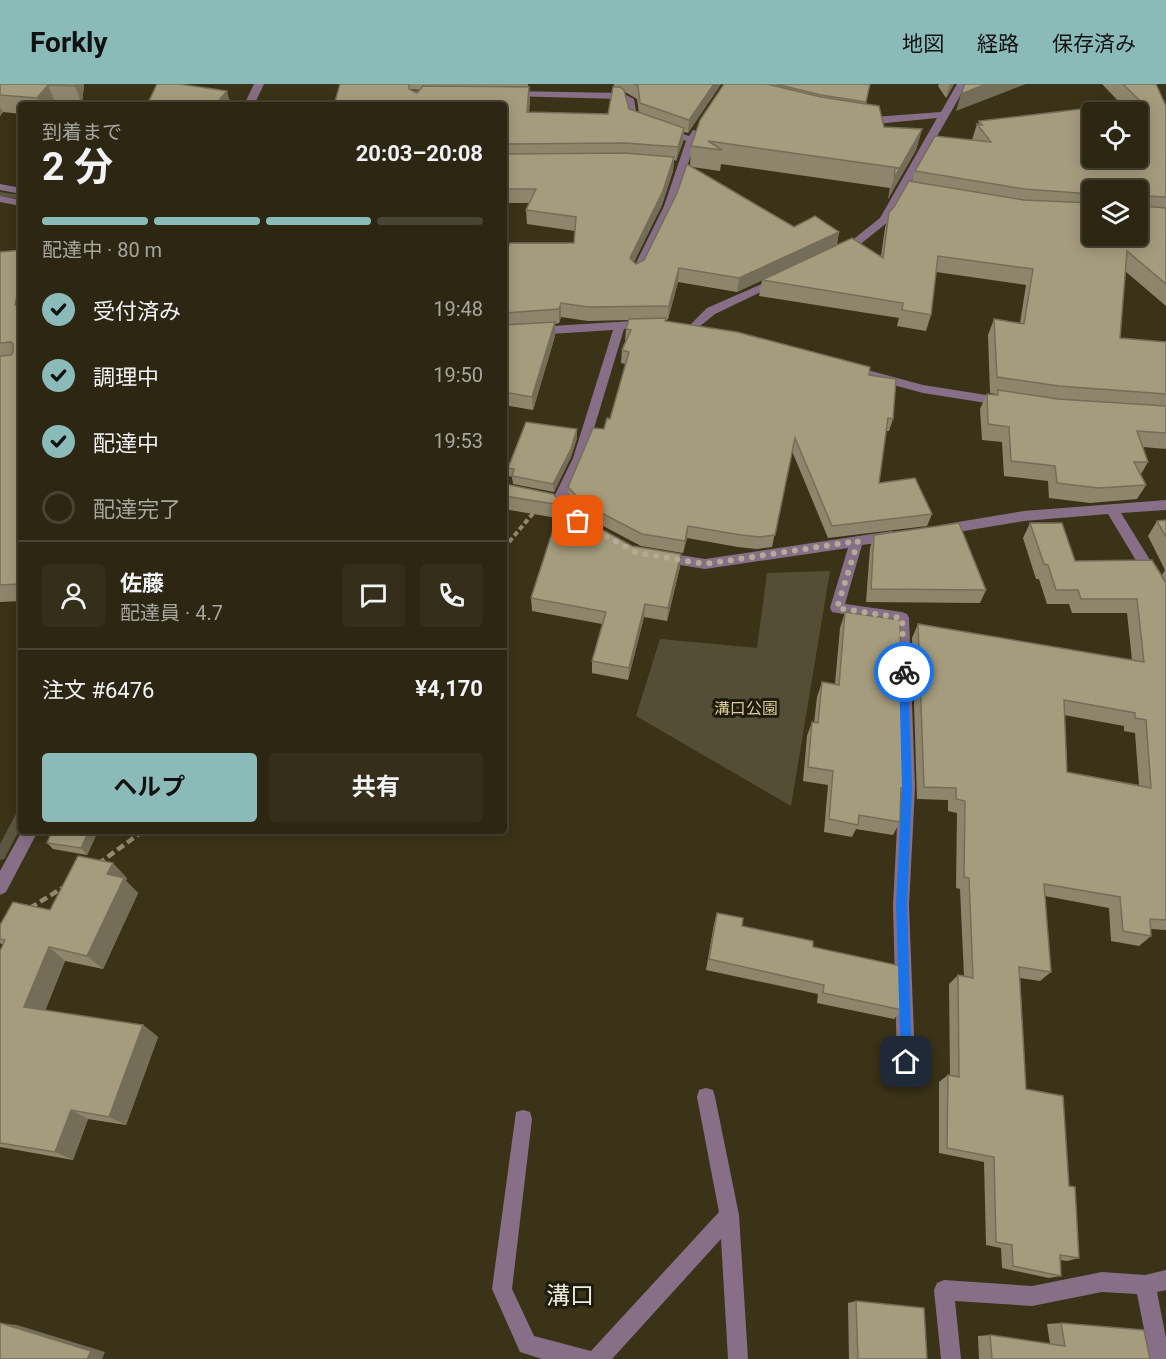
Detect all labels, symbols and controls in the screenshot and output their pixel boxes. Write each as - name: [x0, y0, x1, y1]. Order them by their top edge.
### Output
- text: Forkly: [30, 26, 108, 59]
- text: 地図: [902, 32, 944, 56]
- text: 経路: [977, 32, 1019, 56]
- text: 保存済み: [1052, 32, 1136, 56]
- map controls: [1082, 102, 1148, 246]
- button: locate: [1082, 102, 1148, 168]
- text: 到着まで: [42, 120, 122, 144]
- text: 20:03–20:08: [356, 141, 483, 166]
- text: 2 分: [42, 144, 113, 190]
- button: layers: [1082, 180, 1148, 246]
- text: 配達中 · 80 m: [42, 238, 162, 262]
- icon: check: [42, 293, 75, 326]
- text: 19:48: [433, 297, 483, 321]
- text: 受付済み: [93, 299, 181, 324]
- icon: check: [42, 359, 75, 392]
- text: 19:50: [433, 363, 483, 387]
- text: 調理中: [93, 365, 159, 390]
- icon: check: [42, 425, 75, 458]
- text: 19:53: [433, 429, 483, 453]
- text: 配達中: [93, 431, 159, 456]
- pin: [552, 495, 603, 546]
- text: 配達完了: [93, 497, 181, 522]
- icon: bag: [561, 504, 594, 537]
- button: person: [42, 564, 105, 627]
- button: chat: [342, 564, 405, 627]
- button: phone: [420, 564, 483, 627]
- text: 佐藤: [120, 571, 164, 596]
- text: 配達員 · 4.7: [120, 601, 223, 625]
- courier: [874, 642, 934, 702]
- icon: bike: [888, 656, 921, 689]
- text: ¥4,170: [415, 676, 483, 701]
- text: 注文 #6476: [42, 678, 154, 703]
- park label: 溝口公園: [714, 699, 778, 718]
- button: ヘルプ: [42, 753, 257, 822]
- button: 共有: [269, 753, 483, 822]
- pin: [880, 1036, 931, 1087]
- icon: home: [889, 1045, 922, 1078]
- district label: 溝口: [546, 1282, 594, 1310]

